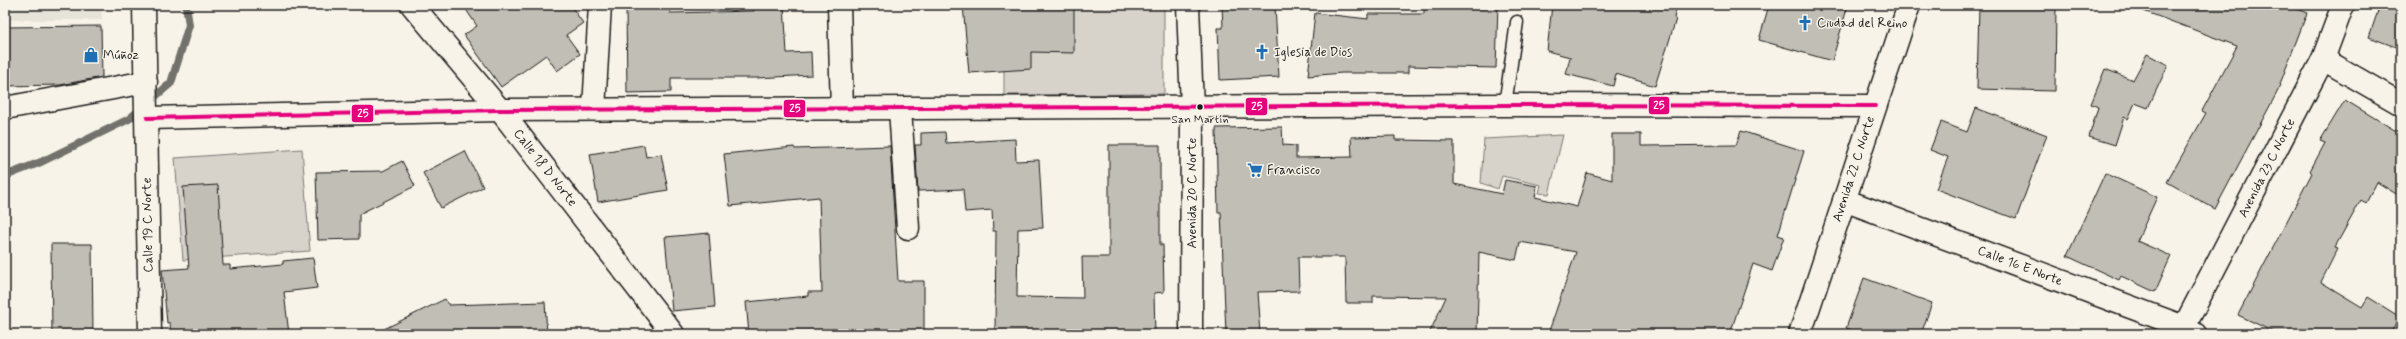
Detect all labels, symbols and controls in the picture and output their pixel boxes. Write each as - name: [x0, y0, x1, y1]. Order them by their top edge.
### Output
- church icon: Ciudad del Reino: [1796, 14, 1814, 32]
- place label: Ciudad del Reino: [1817, 15, 1908, 32]
- church icon: Iglesia de Dios: [1253, 43, 1271, 61]
- place label: Iglesia de Dios: [1274, 44, 1352, 61]
- shop icon: Múñoz: [82, 46, 100, 64]
- place label: Múñoz: [103, 47, 140, 64]
- line badge: 25: [1648, 96, 1670, 115]
- line badge: 25: [1245, 97, 1268, 116]
- line badge: 25: [783, 99, 806, 118]
- text: 25: [1653, 99, 1665, 113]
- text: 25: [1251, 100, 1263, 114]
- text: 25: [789, 102, 801, 116]
- marker: San Martín: [1195, 102, 1205, 112]
- line badge: 25: [351, 104, 374, 123]
- text: 25: [357, 107, 369, 121]
- place label: San Martín: [1171, 112, 1229, 128]
- street label: Avenida 22 C Norte: [1829, 114, 1879, 224]
- street label: Avenida 23 C Norte: [2235, 115, 2299, 220]
- street label: Calle 18 D Norte: [509, 126, 581, 210]
- street label: Avenida 20 C Norte: [1184, 137, 1201, 248]
- supermarket icon: Francisco: [1246, 161, 1264, 179]
- place label: Francisco: [1267, 162, 1320, 179]
- street label: Calle 19 C Norte: [139, 177, 157, 273]
- street label: Calle 16 E Norte: [1975, 242, 2065, 290]

